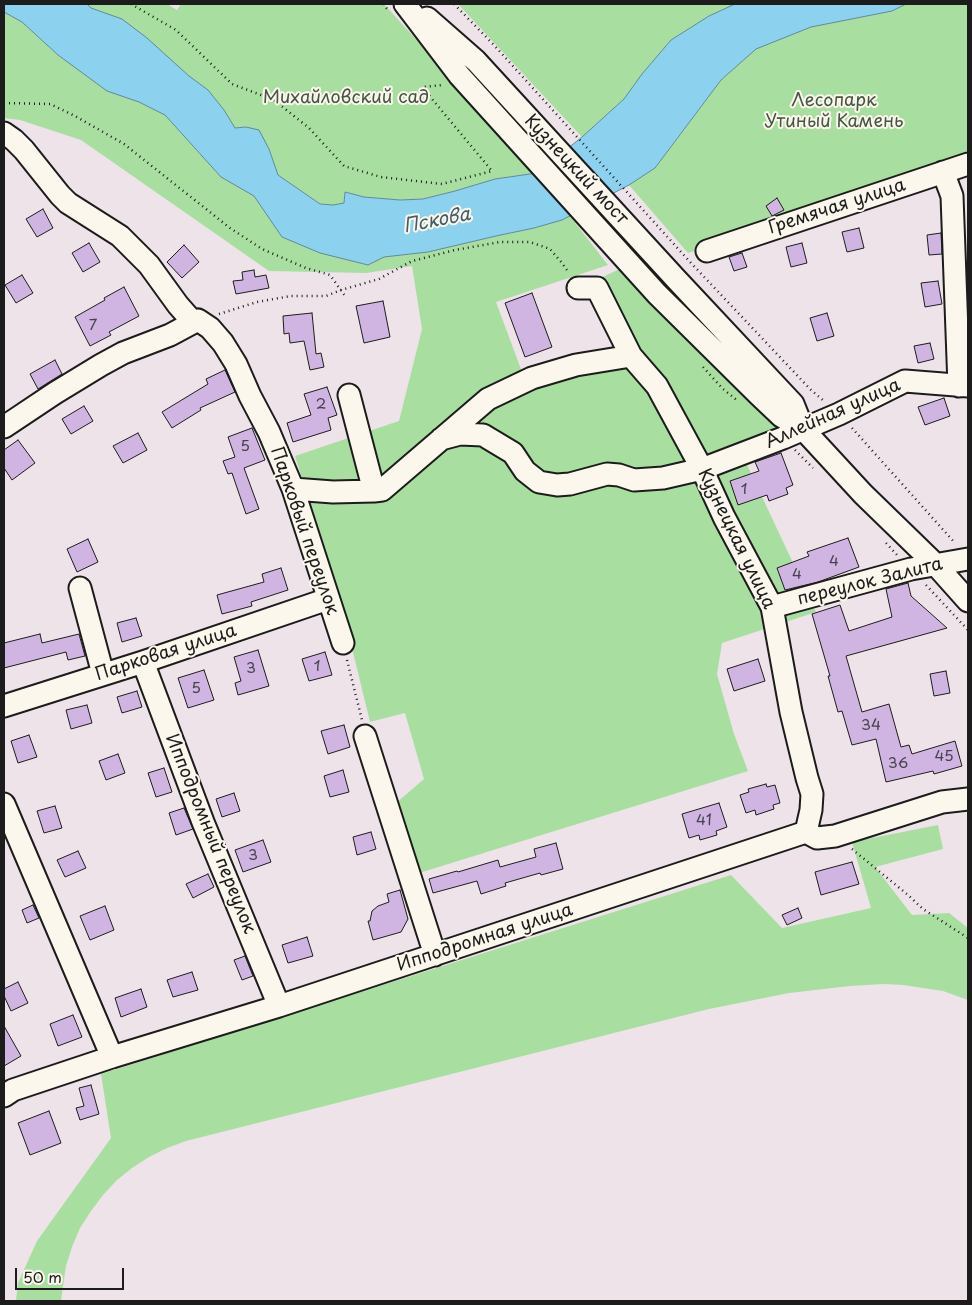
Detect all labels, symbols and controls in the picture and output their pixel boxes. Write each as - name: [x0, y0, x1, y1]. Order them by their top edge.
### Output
- park label: Михайловский сад: [263, 87, 429, 109]
- park label: Лесопарк Утиный Камень: [765, 90, 903, 132]
- street label: Кузнецкий мост: [519, 111, 633, 229]
- street label: Гремячая улица: [766, 175, 908, 239]
- water label: Пскова: [402, 203, 472, 239]
- house number: 7: [89, 317, 97, 335]
- street label: Аллейная улица: [762, 374, 904, 454]
- house number: 2: [316, 396, 326, 414]
- house number: 5: [240, 438, 250, 456]
- street label: Парковый переулок: [265, 444, 343, 618]
- street label: Кузнецкая улица: [693, 465, 779, 613]
- house number: 1: [741, 481, 747, 499]
- street label: переулок Залита: [795, 553, 945, 611]
- house number: 4: [829, 553, 839, 571]
- house number: 4: [792, 566, 802, 584]
- street label: Парковая улица: [93, 620, 239, 686]
- house number: 1: [314, 658, 320, 676]
- house number: 3: [246, 660, 256, 678]
- house number: 5: [191, 680, 201, 698]
- house number: 34: [861, 717, 881, 735]
- street label: Ипподромный переулок: [160, 731, 260, 937]
- house number: 45: [934, 748, 954, 766]
- house number: 36: [888, 755, 908, 773]
- house number: 41: [696, 812, 712, 830]
- house number: 3: [248, 847, 258, 865]
- street label: Ипподромная улица: [394, 899, 576, 977]
- scale bar: [18, 1258, 126, 1290]
- text: 50 m: [23, 1265, 62, 1288]

